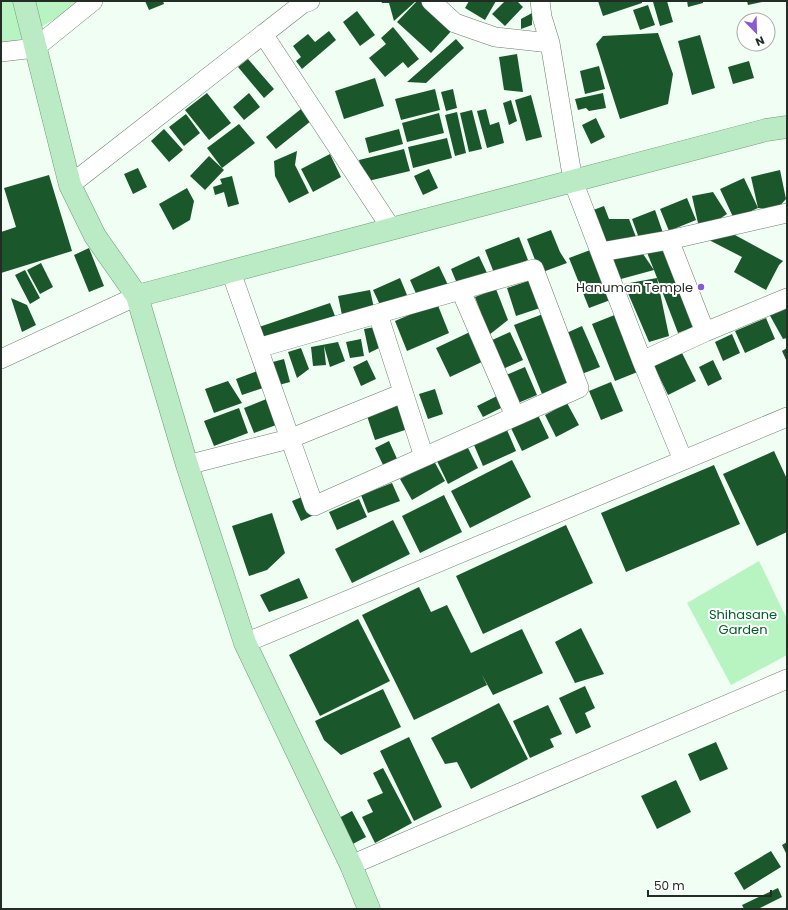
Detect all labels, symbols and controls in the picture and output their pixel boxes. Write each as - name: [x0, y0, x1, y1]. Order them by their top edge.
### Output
- north arrow: [736, 12, 776, 52]
- text: N: [753, 32, 767, 50]
- place label: Hanuman Temple: [576, 278, 693, 297]
- marker: Hanuman Temple: [696, 282, 706, 292]
- park label: Shihasane Garden: [709, 605, 777, 639]
- scale bar: [648, 872, 771, 898]
- text: 50 m: [654, 877, 685, 894]

